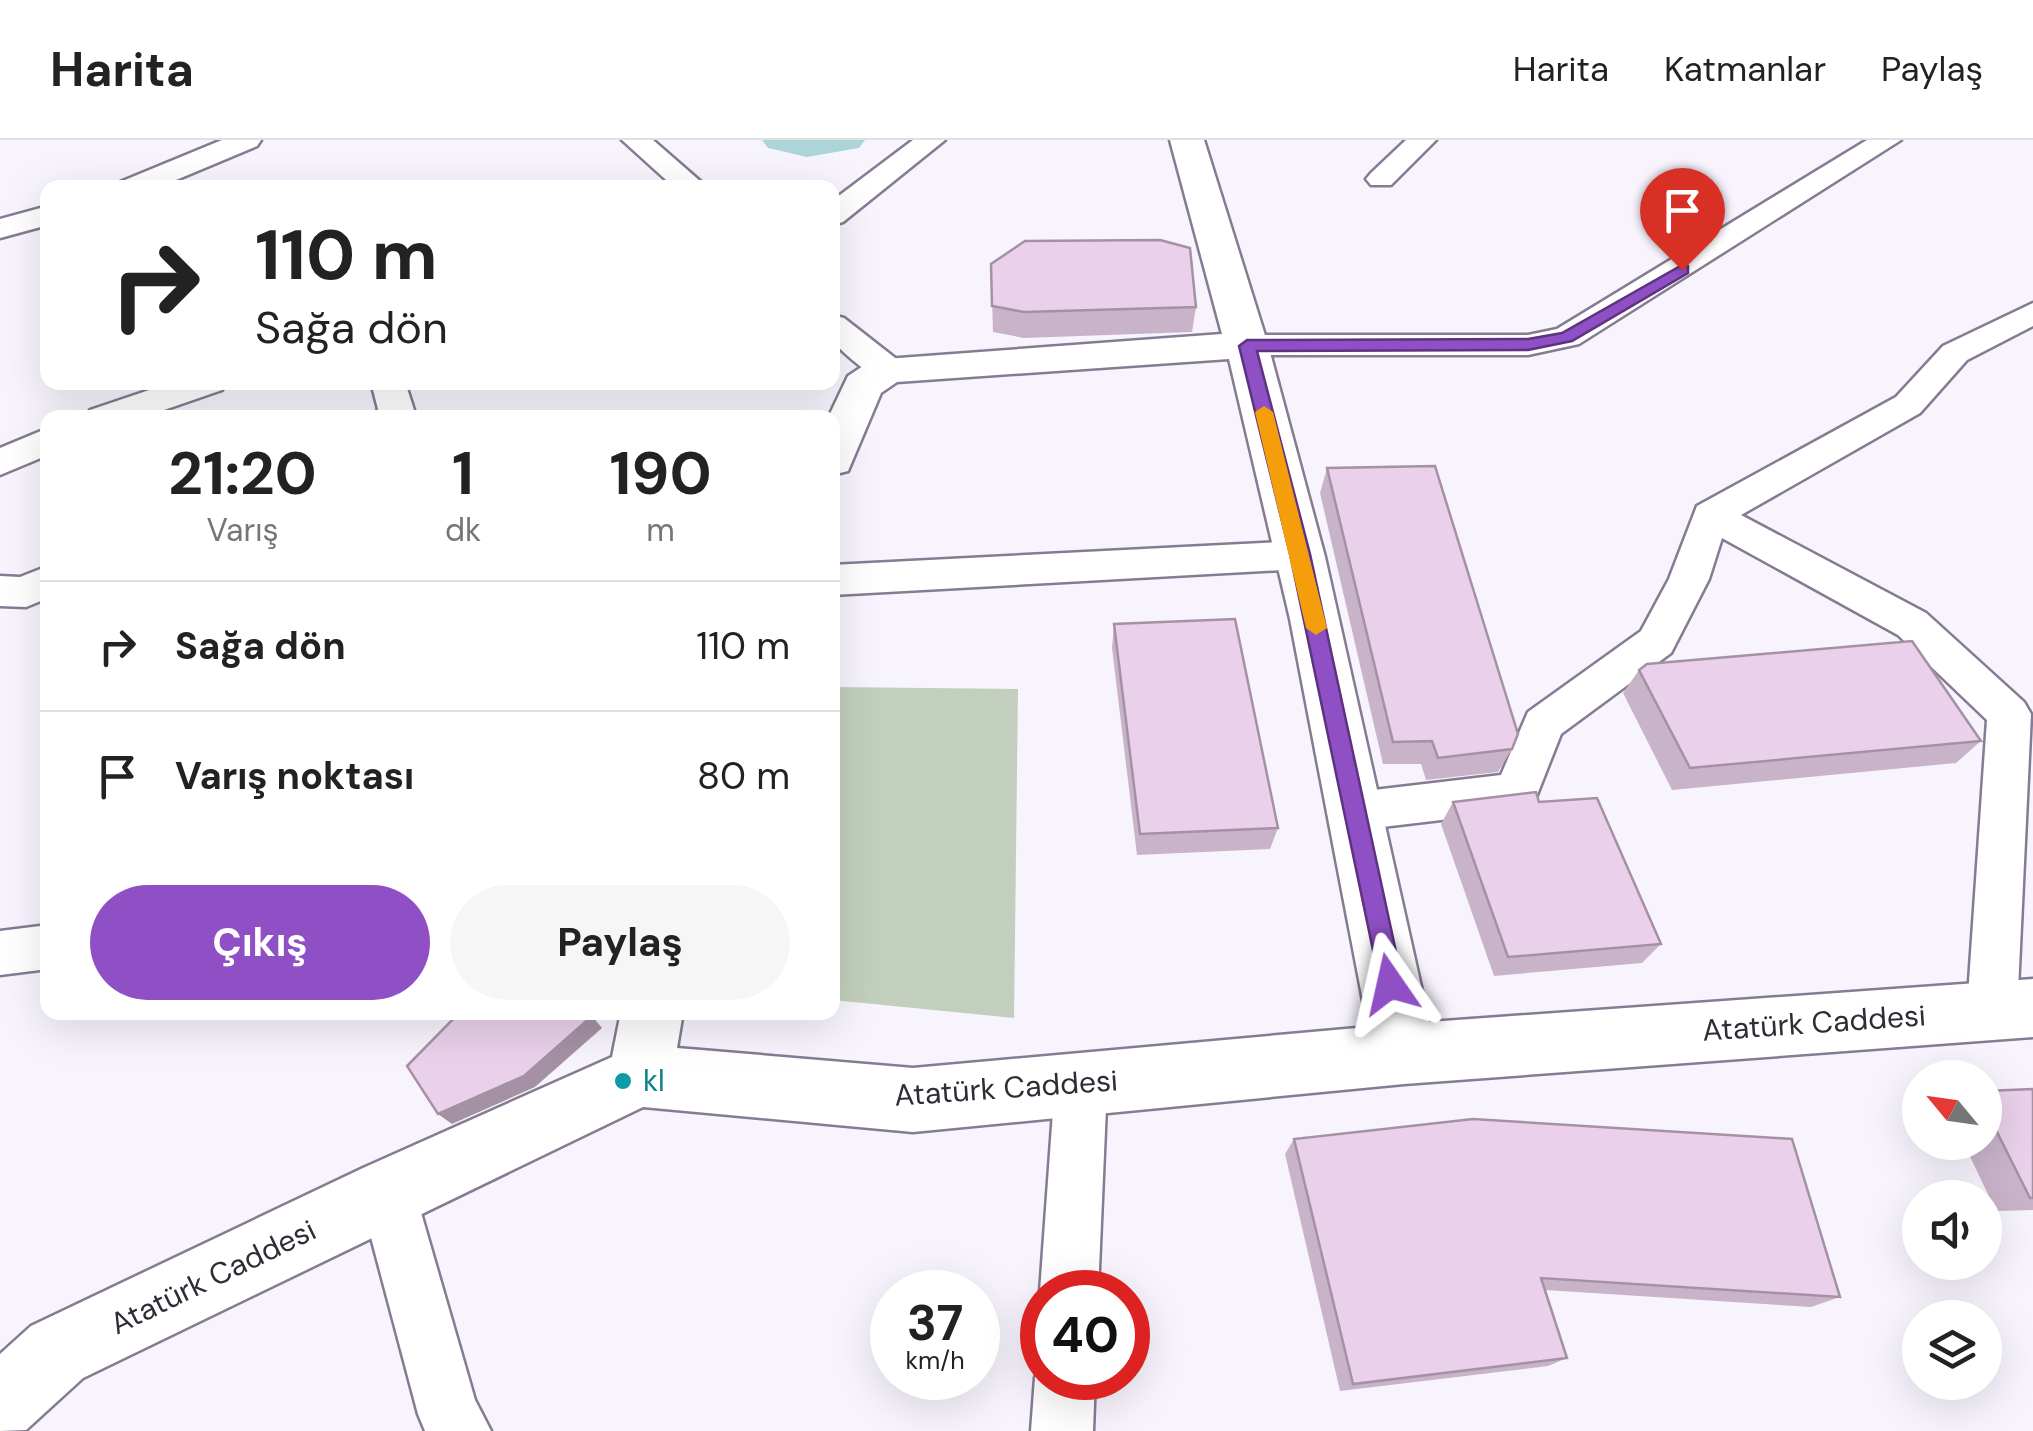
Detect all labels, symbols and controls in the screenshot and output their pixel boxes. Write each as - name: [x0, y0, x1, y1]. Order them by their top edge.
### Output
- text: Harita: [50, 38, 194, 101]
- text: Harita: [1513, 46, 1609, 92]
- text: Katmanlar: [1664, 46, 1826, 92]
- text: Paylaş: [1881, 46, 1983, 92]
- pin: [1640, 168, 1725, 271]
- icon: arrive: [1655, 183, 1710, 238]
- text: 110 m: [255, 210, 438, 301]
- icon: right: [90, 220, 220, 350]
- text: Sağa dön: [255, 298, 448, 357]
- text: 21:20: [168, 434, 317, 513]
- text: 1: [452, 434, 474, 513]
- text: 190: [609, 434, 712, 513]
- text: Varış: [206, 509, 279, 551]
- text: dk: [445, 509, 481, 551]
- text: m: [646, 509, 675, 551]
- icon: right: [90, 619, 145, 674]
- text: Sağa dön: [175, 621, 346, 671]
- text: 110 m: [696, 621, 790, 671]
- icon: arrive: [90, 749, 145, 804]
- text: Varış noktası: [175, 751, 414, 801]
- text: 80 m: [697, 751, 790, 801]
- button: Çıkış: [90, 885, 430, 1000]
- button: Paylaş: [450, 885, 790, 1000]
- position arrow: [1338, 932, 1442, 1036]
- street label: Atatürk Caddesi: [1701, 995, 1927, 1050]
- street label: Atatürk Caddesi: [893, 1060, 1119, 1115]
- north arrow: [1902, 1060, 2002, 1160]
- map controls: [1902, 1060, 2002, 1400]
- place label: kl: [643, 1061, 665, 1100]
- marker: kl: [612, 1070, 634, 1092]
- button: sound: [1902, 1180, 2002, 1280]
- street label: Atatürk Caddesi: [104, 1210, 322, 1343]
- speed limit sign: 40: [1020, 1270, 1150, 1400]
- text: 37: [907, 1290, 963, 1356]
- button: layers: [1902, 1300, 2002, 1400]
- text: km/h: [905, 1344, 965, 1377]

